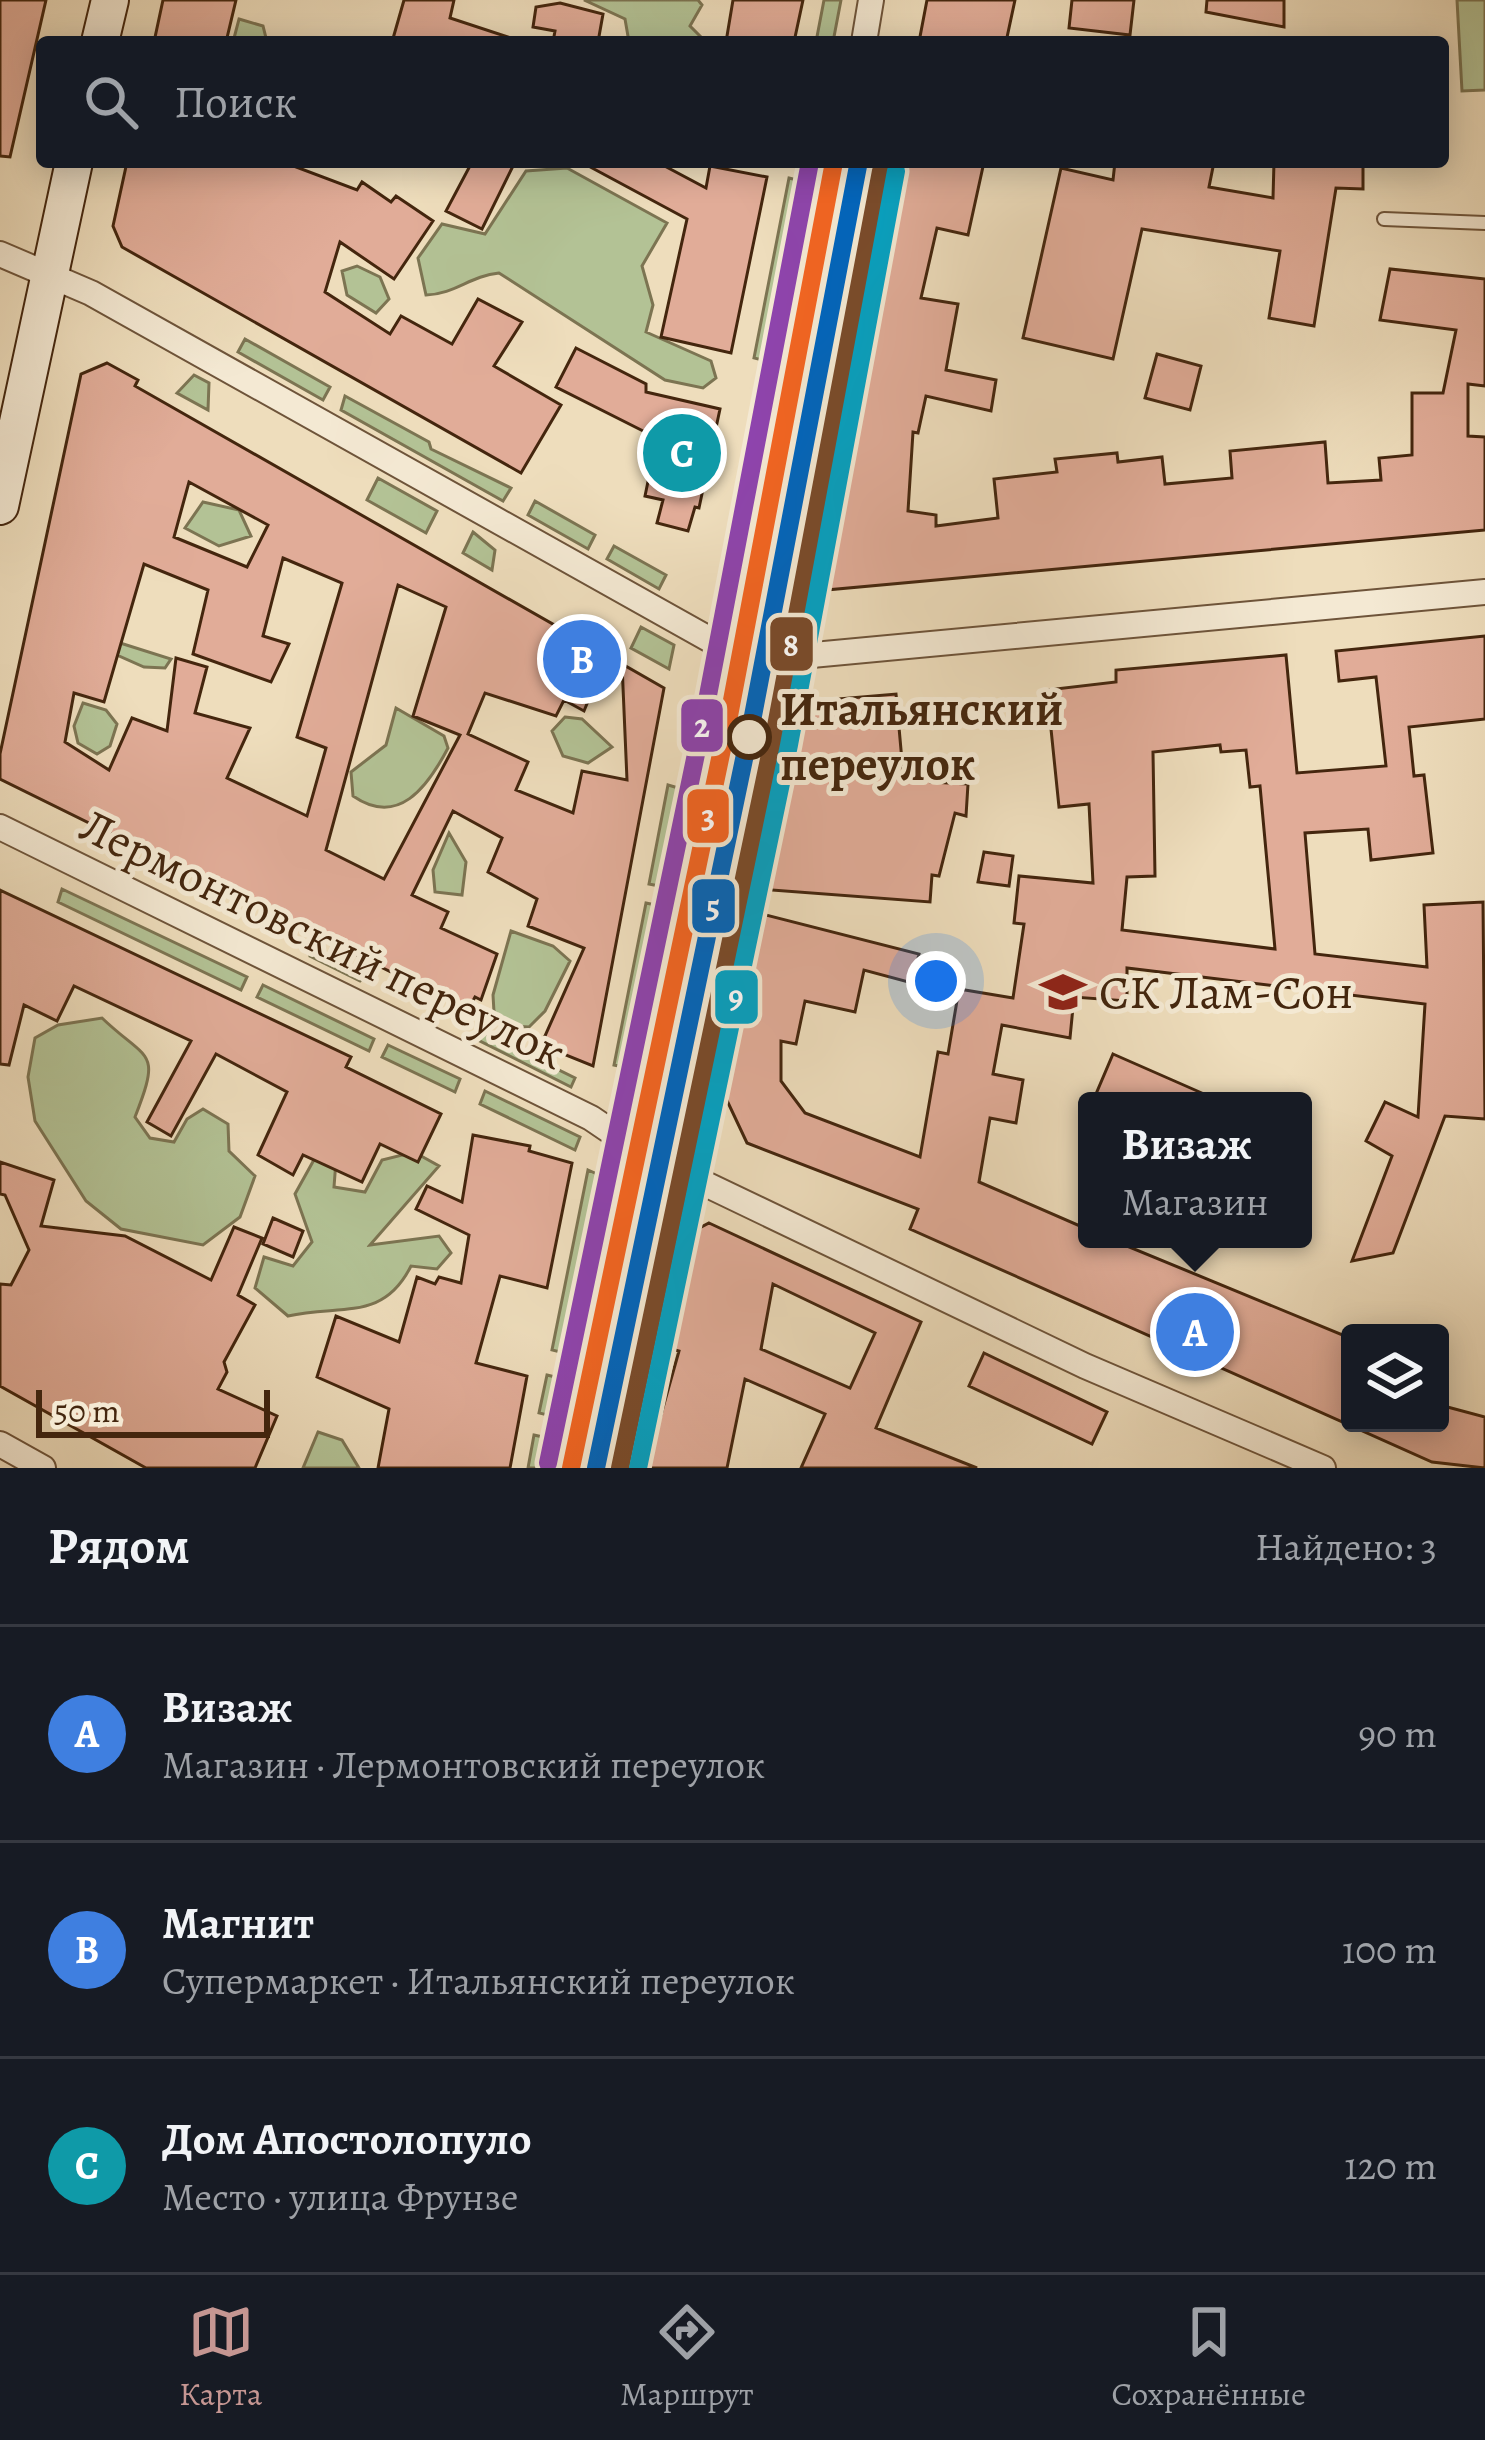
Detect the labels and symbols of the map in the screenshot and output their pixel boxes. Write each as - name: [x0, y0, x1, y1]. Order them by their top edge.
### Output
- pin: C: [643, 408, 721, 498]
- pin: B: [543, 614, 621, 704]
- line badge: 8: [768, 615, 815, 673]
- text: 8: [783, 622, 799, 667]
- place label: Итальянский переулок: [780, 676, 1063, 797]
- line badge: 2: [679, 697, 725, 754]
- text: 2: [694, 703, 710, 748]
- marker: Итальянский переулок: [728, 716, 770, 758]
- line badge: 3: [685, 787, 731, 845]
- street label: Лермонтовский переулок: [69, 793, 577, 1085]
- text: 3: [701, 794, 715, 839]
- line badge: 5: [690, 877, 737, 935]
- text: 5: [706, 884, 720, 929]
- your location: [906, 951, 966, 1011]
- place label: СК Лам-Сон: [1099, 959, 1353, 1025]
- school or university icon: СК Лам-Сон: [1038, 967, 1088, 1017]
- line badge: 9: [713, 968, 760, 1026]
- text: 9: [728, 974, 744, 1019]
- pin: A: [1156, 1287, 1234, 1377]
- scale bar: [36, 1384, 270, 1437]

